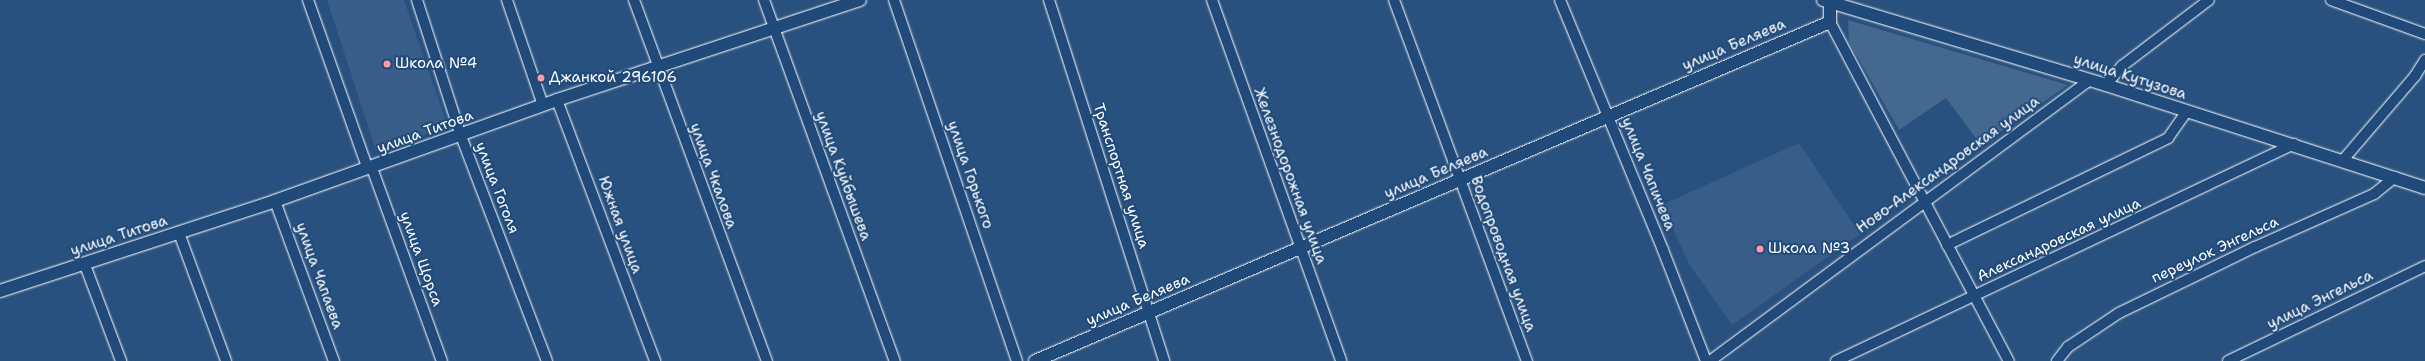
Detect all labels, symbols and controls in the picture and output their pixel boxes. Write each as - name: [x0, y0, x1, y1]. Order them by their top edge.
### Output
- street label: улица Беляева: [1680, 15, 1788, 75]
- street label: улица Кутузова: [2071, 50, 2189, 104]
- place label: Школа №4: [395, 55, 477, 73]
- marker: Школа №4: [382, 59, 392, 69]
- place label: Джанкой 296106: [549, 69, 677, 87]
- marker: Джанкой 296106: [536, 73, 546, 83]
- street label: Железнодорожная улица: [1250, 85, 1330, 267]
- street label: Ново-Александровская улица: [1853, 93, 2043, 237]
- street label: Транспортная улица: [1089, 101, 1153, 251]
- street label: улица Титова: [374, 106, 476, 158]
- street label: улица Куйбышева: [811, 109, 875, 243]
- street label: улица Чапичева: [1617, 115, 1679, 233]
- street label: улица Горького: [943, 119, 997, 231]
- street label: улица Чкалова: [686, 121, 740, 231]
- street label: улица Гоголя: [471, 140, 523, 236]
- street label: улица Беляева: [1382, 143, 1490, 203]
- street label: Южная улица: [594, 174, 646, 276]
- street label: Водопроводная улица: [1466, 174, 1540, 334]
- street label: Александровская улица: [1974, 194, 2144, 286]
- street label: улица Щорса: [396, 209, 446, 309]
- street label: улица Титова: [68, 212, 170, 260]
- street label: переулок Энгельса: [2149, 213, 2281, 287]
- street label: улица Чапаева: [291, 220, 347, 332]
- place label: Школа №3: [1768, 240, 1850, 258]
- marker: Школа №3: [1755, 244, 1765, 254]
- street label: улица Энгельса: [2264, 267, 2376, 333]
- street label: улица Беляева: [1084, 270, 1192, 330]

